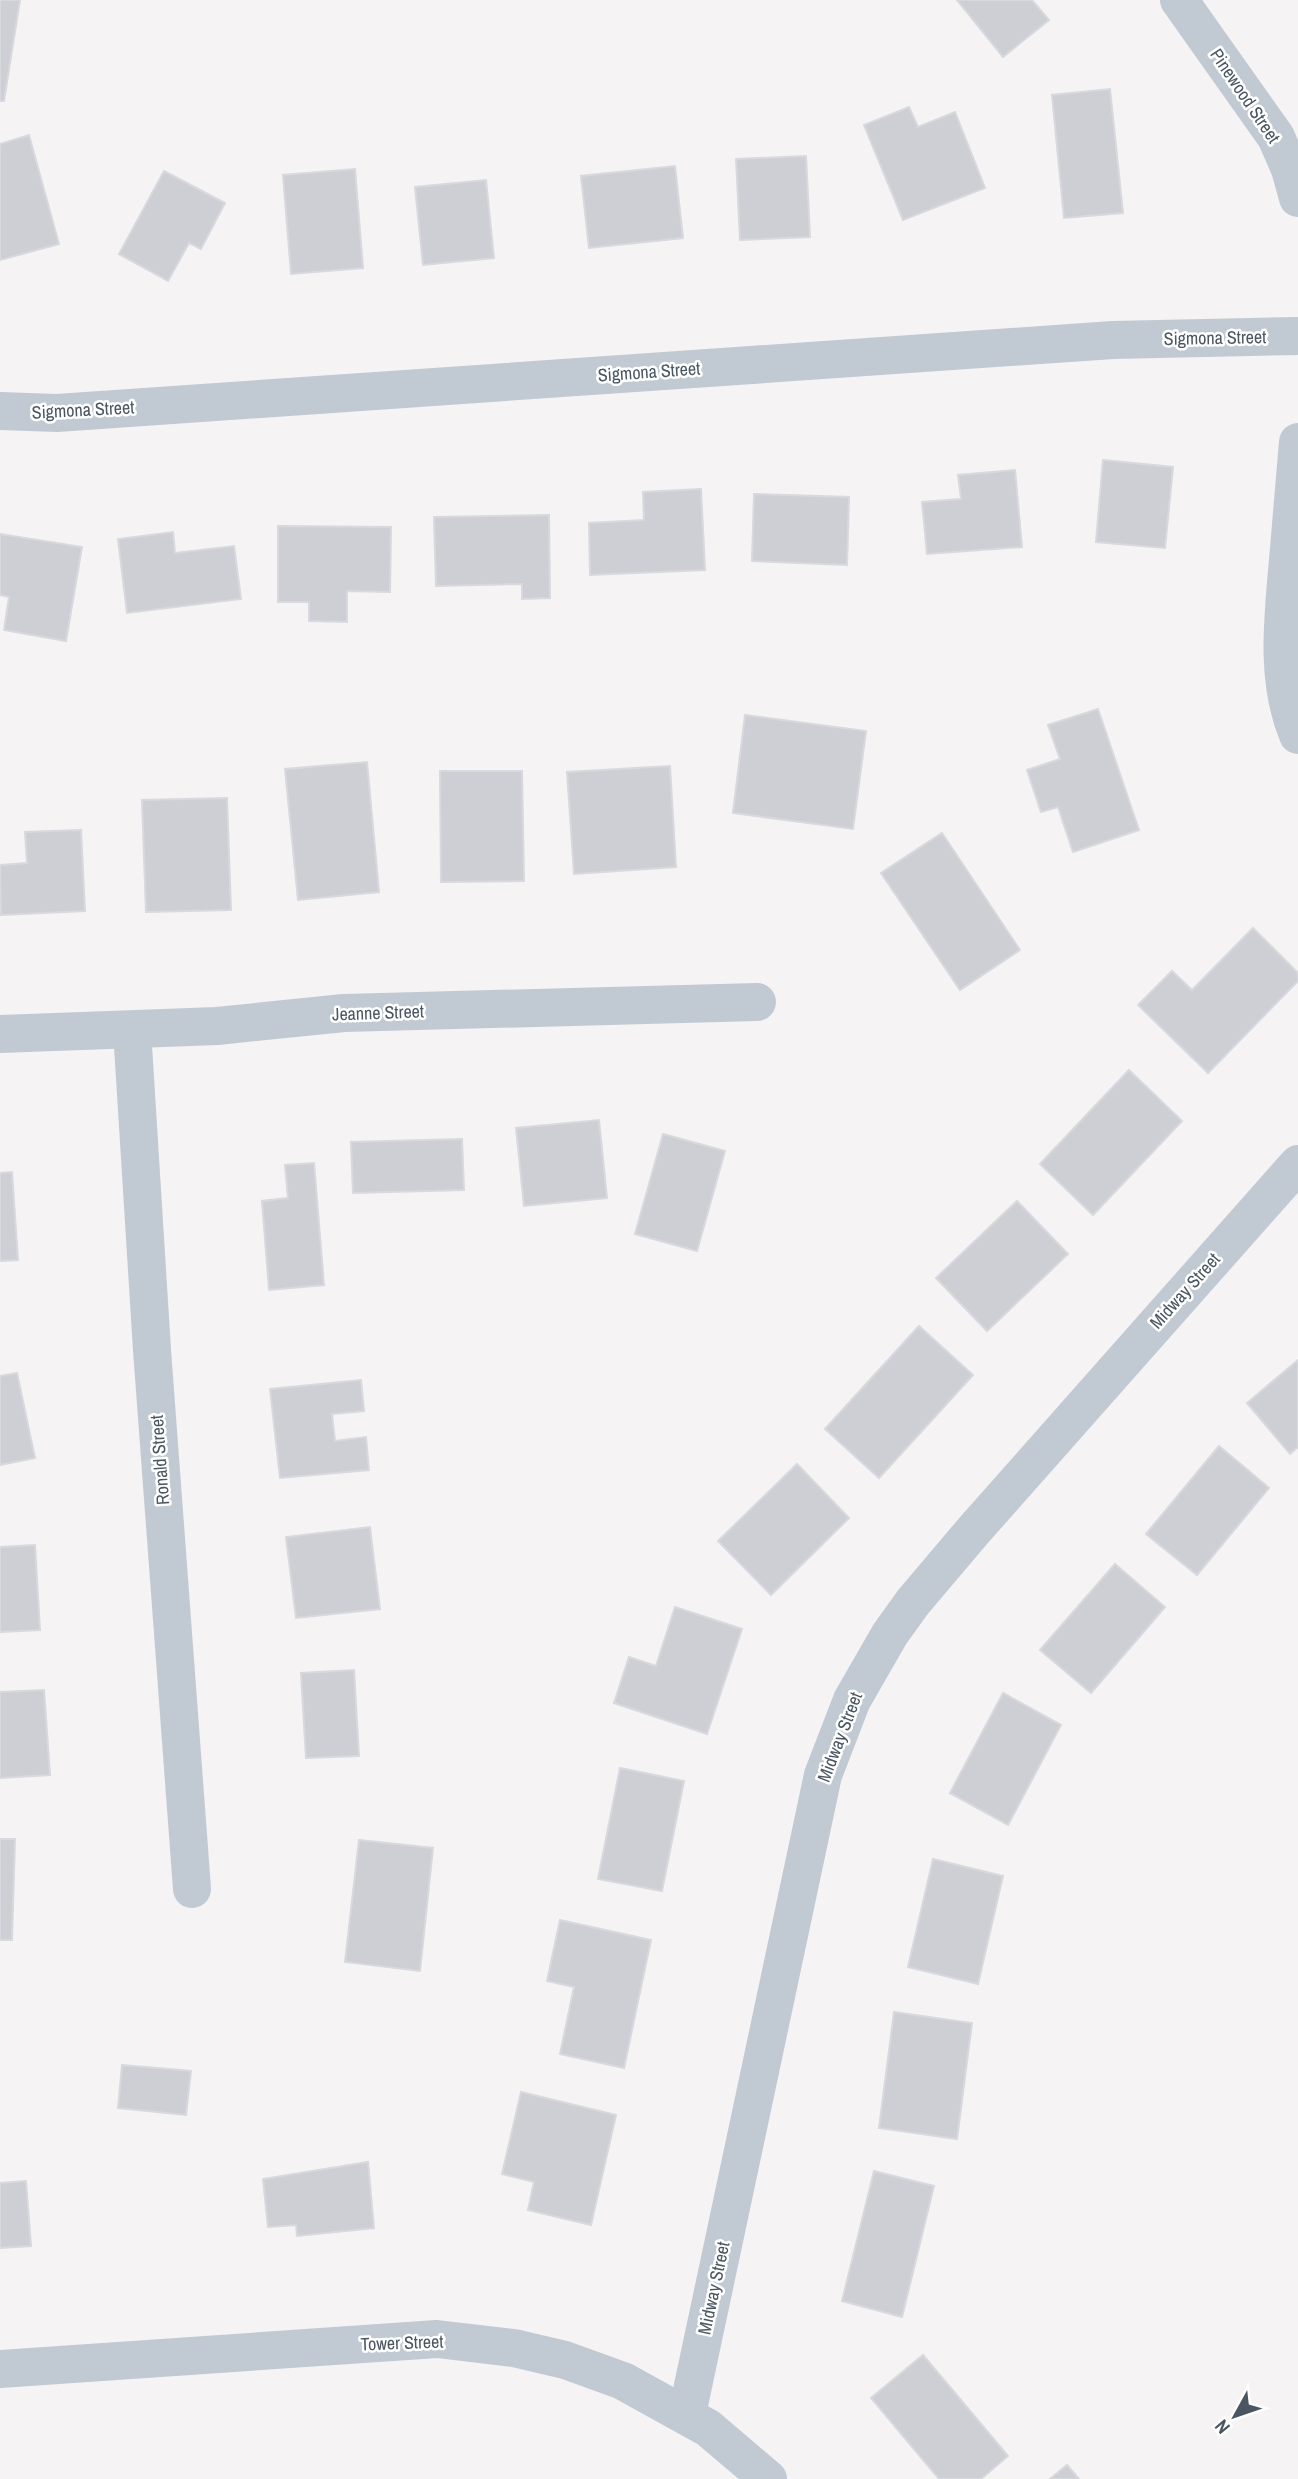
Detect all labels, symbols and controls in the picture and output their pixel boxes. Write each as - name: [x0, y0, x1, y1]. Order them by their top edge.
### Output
- street label: Pinewood Street: [1205, 43, 1286, 148]
- street label: Sigmona Street: [1163, 324, 1266, 351]
- street label: Sigmona Street: [597, 355, 701, 388]
- street label: Sigmona Street: [31, 394, 135, 425]
- street label: Jeanne Street: [332, 998, 424, 1027]
- street label: Midway Street: [1144, 1247, 1225, 1334]
- street label: Ronald Street: [144, 1414, 175, 1506]
- street label: Midway Street: [811, 1688, 868, 1785]
- street label: Midway Street: [691, 2239, 736, 2337]
- street label: Tower Street: [360, 2329, 444, 2356]
- north arrow: [1200, 2381, 1270, 2451]
- text: N: [1208, 2414, 1236, 2440]

